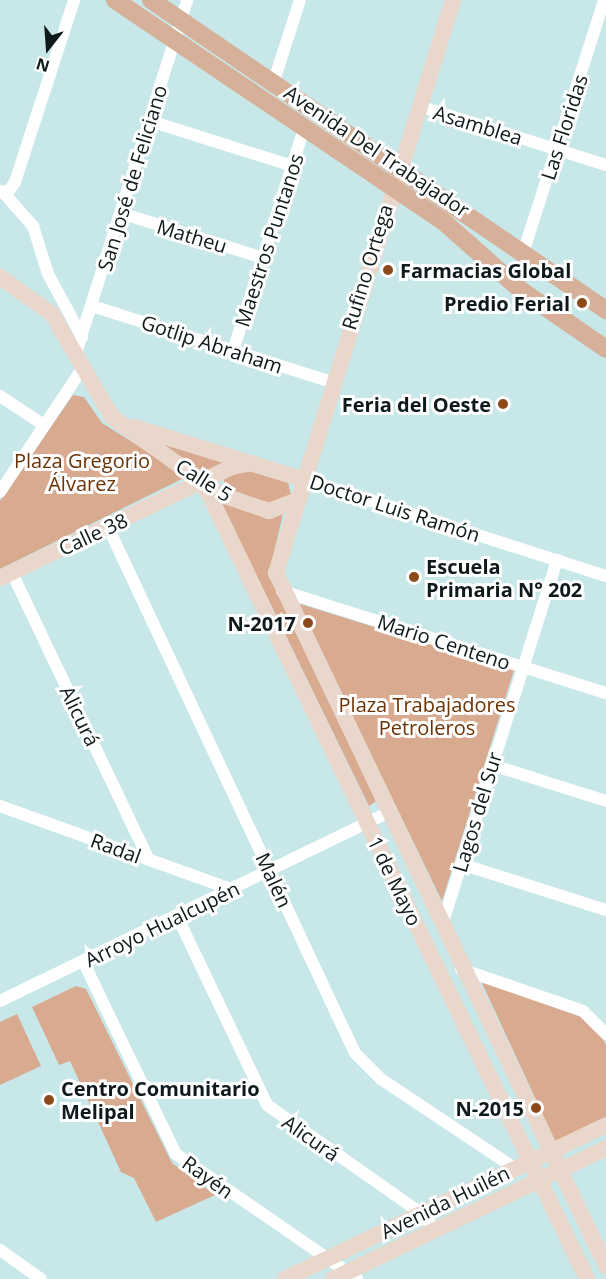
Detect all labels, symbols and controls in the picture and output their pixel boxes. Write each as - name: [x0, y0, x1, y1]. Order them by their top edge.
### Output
- north arrow: [18, 18, 78, 78]
- text: N: [33, 53, 52, 78]
- street label: Las Floridas: [536, 71, 592, 183]
- street label: Avenida Del Trabajador: [280, 80, 474, 222]
- street label: San José de Feliciano: [92, 82, 172, 274]
- street label: Asamblea: [431, 100, 525, 150]
- street label: Maestros Puntanos: [230, 150, 308, 330]
- street label: Rufino Ortega: [337, 201, 397, 333]
- street label: Matheu: [154, 214, 230, 258]
- place label: Farmacias Global: [400, 258, 571, 282]
- marker: Farmacias Global: [381, 263, 395, 277]
- place label: Predio Ferial: [444, 291, 570, 315]
- marker: Predio Ferial: [575, 296, 589, 310]
- street label: Gotlip Abraham: [138, 310, 286, 378]
- place label: Feria del Oeste: [342, 392, 491, 416]
- marker: Feria del Oeste: [496, 397, 510, 411]
- park label: Plaza Gregorio Álvarez: [14, 449, 150, 496]
- street label: Calle 5: [171, 453, 237, 507]
- street label: Doctor Luis Ramón: [307, 469, 483, 547]
- street label: Calle 38: [55, 508, 131, 560]
- place label: Escuela Primaria N° 202: [426, 554, 582, 601]
- marker: Escuela Primaria N° 202: [407, 570, 421, 584]
- street label: Mario Centeno: [375, 609, 513, 675]
- place label: N-2017: [228, 611, 296, 635]
- marker: N-2017: [301, 616, 315, 630]
- street label: Alicurá: [55, 682, 105, 750]
- park label: Plaza Trabajadores Petroleros: [339, 692, 515, 739]
- street label: Lagos del Sur: [447, 749, 507, 875]
- street label: Radal: [88, 828, 144, 868]
- street label: 1 de Mayo: [363, 832, 427, 930]
- street label: Malén: [251, 849, 297, 911]
- street label: Arroyo Hualcupén: [81, 876, 243, 972]
- place label: Centro Comunitario Melipal: [61, 1076, 260, 1123]
- marker: Centro Comunitario Melipal: [42, 1093, 56, 1107]
- place label: N-2015: [456, 1096, 524, 1120]
- marker: N-2015: [529, 1101, 543, 1115]
- street label: Alicurá: [278, 1110, 344, 1166]
- street label: Rayén: [178, 1151, 238, 1203]
- street label: Avenida Huilén: [377, 1160, 513, 1244]

